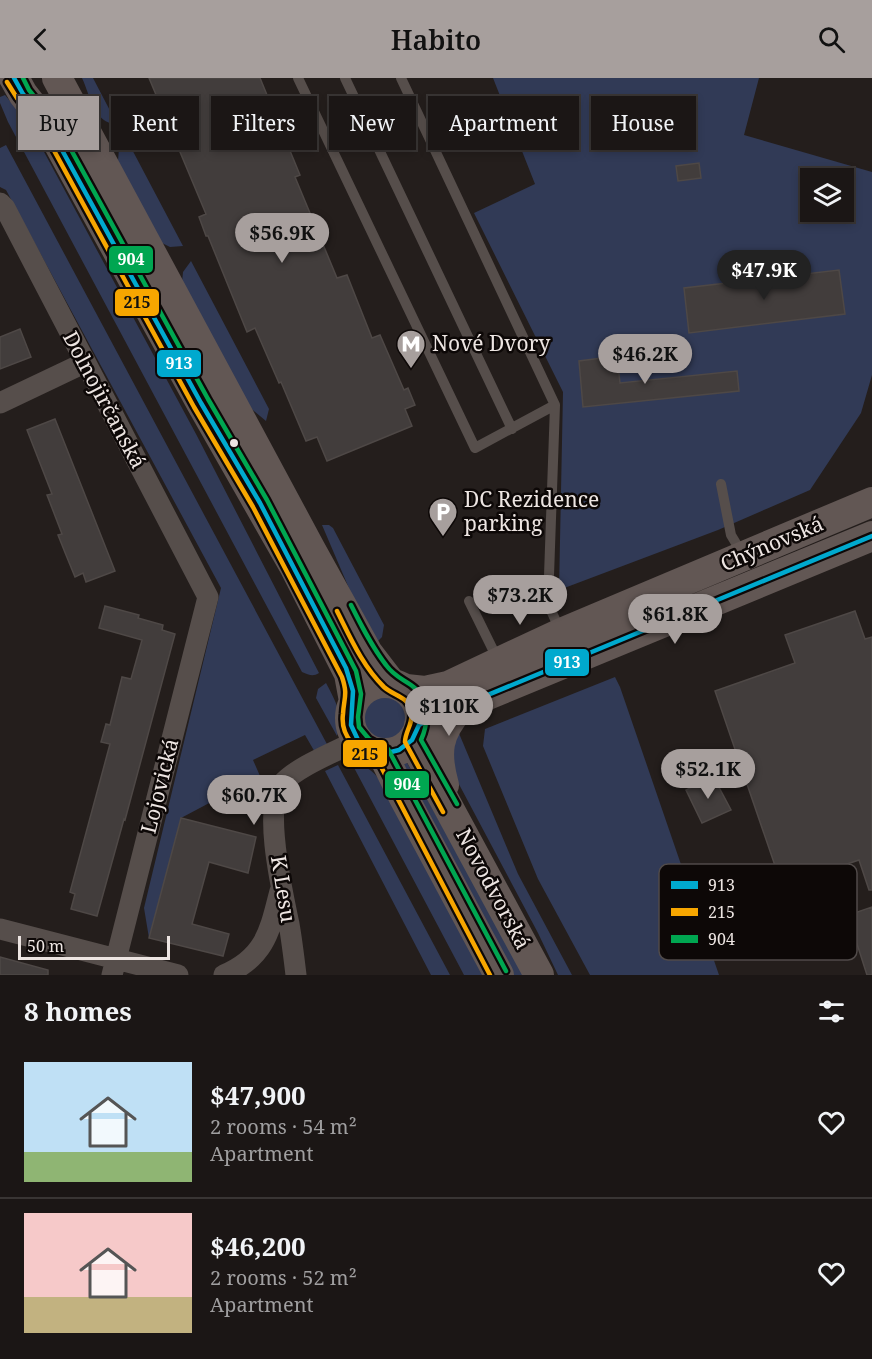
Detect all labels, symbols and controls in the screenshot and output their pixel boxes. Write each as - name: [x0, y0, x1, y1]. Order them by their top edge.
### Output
- text: Habito: [391, 21, 481, 58]
- icon: back: [24, 23, 57, 56]
- icon: search: [815, 23, 848, 56]
- chip: Buy: [18, 96, 99, 150]
- chip: Rent: [111, 96, 199, 150]
- chip: Filters: [211, 96, 317, 150]
- chip: New: [329, 96, 416, 150]
- chip: Apartment: [428, 96, 579, 150]
- chip: House: [591, 96, 696, 150]
- map controls: [800, 168, 854, 222]
- button: layers: [800, 168, 854, 222]
- pin: $56.9K: [233, 213, 331, 264]
- text: $56.9K: [249, 219, 315, 246]
- line badge: 904: [108, 245, 154, 274]
- text: 904: [117, 248, 145, 270]
- pin: $47.9K: [715, 250, 813, 301]
- text: $47.9K: [731, 256, 797, 283]
- line badge: 215: [114, 288, 160, 317]
- text: 215: [123, 291, 151, 313]
- street label: Dolnojirčanská: [57, 326, 153, 473]
- metro station icon: Nové Dvory: [395, 328, 427, 370]
- place label: Nové Dvory: [432, 329, 550, 357]
- pin: $46.2K: [596, 334, 694, 385]
- text: $46.2K: [612, 340, 678, 367]
- line badge: 913: [156, 349, 202, 378]
- text: 913: [165, 352, 193, 374]
- unlabelled marker: [228, 437, 240, 449]
- place label: DC Rezidence parking: [464, 485, 599, 537]
- parking icon: DC Rezidence parking: [427, 496, 459, 538]
- street label: Chýnovská: [716, 509, 827, 577]
- pin: $73.2K: [471, 575, 569, 626]
- text: $73.2K: [487, 581, 553, 608]
- pin: $61.8K: [626, 594, 724, 645]
- text: $61.8K: [642, 600, 708, 627]
- line badge: 913: [544, 648, 590, 677]
- text: 913: [553, 651, 581, 673]
- pin: $110K: [407, 686, 491, 737]
- text: $110K: [419, 692, 479, 719]
- street label: Lojovická: [134, 735, 184, 836]
- line badge: 215: [342, 739, 388, 768]
- text: 215: [351, 743, 379, 765]
- pin: $52.1K: [659, 749, 757, 800]
- text: $52.1K: [675, 755, 741, 782]
- line badge: 904: [384, 770, 430, 799]
- text: 904: [393, 773, 421, 795]
- pin: $60.7K: [205, 775, 303, 826]
- text: $60.7K: [221, 781, 287, 808]
- street label: Novodvorská: [450, 823, 537, 954]
- street label: K Lesu: [265, 853, 303, 924]
- legend: [659, 864, 857, 960]
- text: 913: [708, 874, 735, 896]
- text: 215: [708, 901, 735, 923]
- text: 904: [708, 928, 735, 950]
- scale bar: [18, 933, 170, 960]
- text: 50 m: [27, 935, 64, 957]
- text: 8 homes: [24, 993, 132, 1029]
- icon: filters: [815, 995, 848, 1028]
- text: $47,900: [210, 1077, 306, 1113]
- icon: home: [72, 1086, 144, 1158]
- icon: heart: [815, 1106, 848, 1139]
- text: 2 rooms · 54 m²: [210, 1113, 357, 1140]
- text: Apartment: [210, 1140, 314, 1167]
- text: $46,200: [210, 1228, 306, 1264]
- icon: home: [72, 1237, 144, 1309]
- icon: heart: [815, 1257, 848, 1290]
- text: 2 rooms · 52 m²: [210, 1264, 357, 1291]
- text: Apartment: [210, 1291, 314, 1318]

